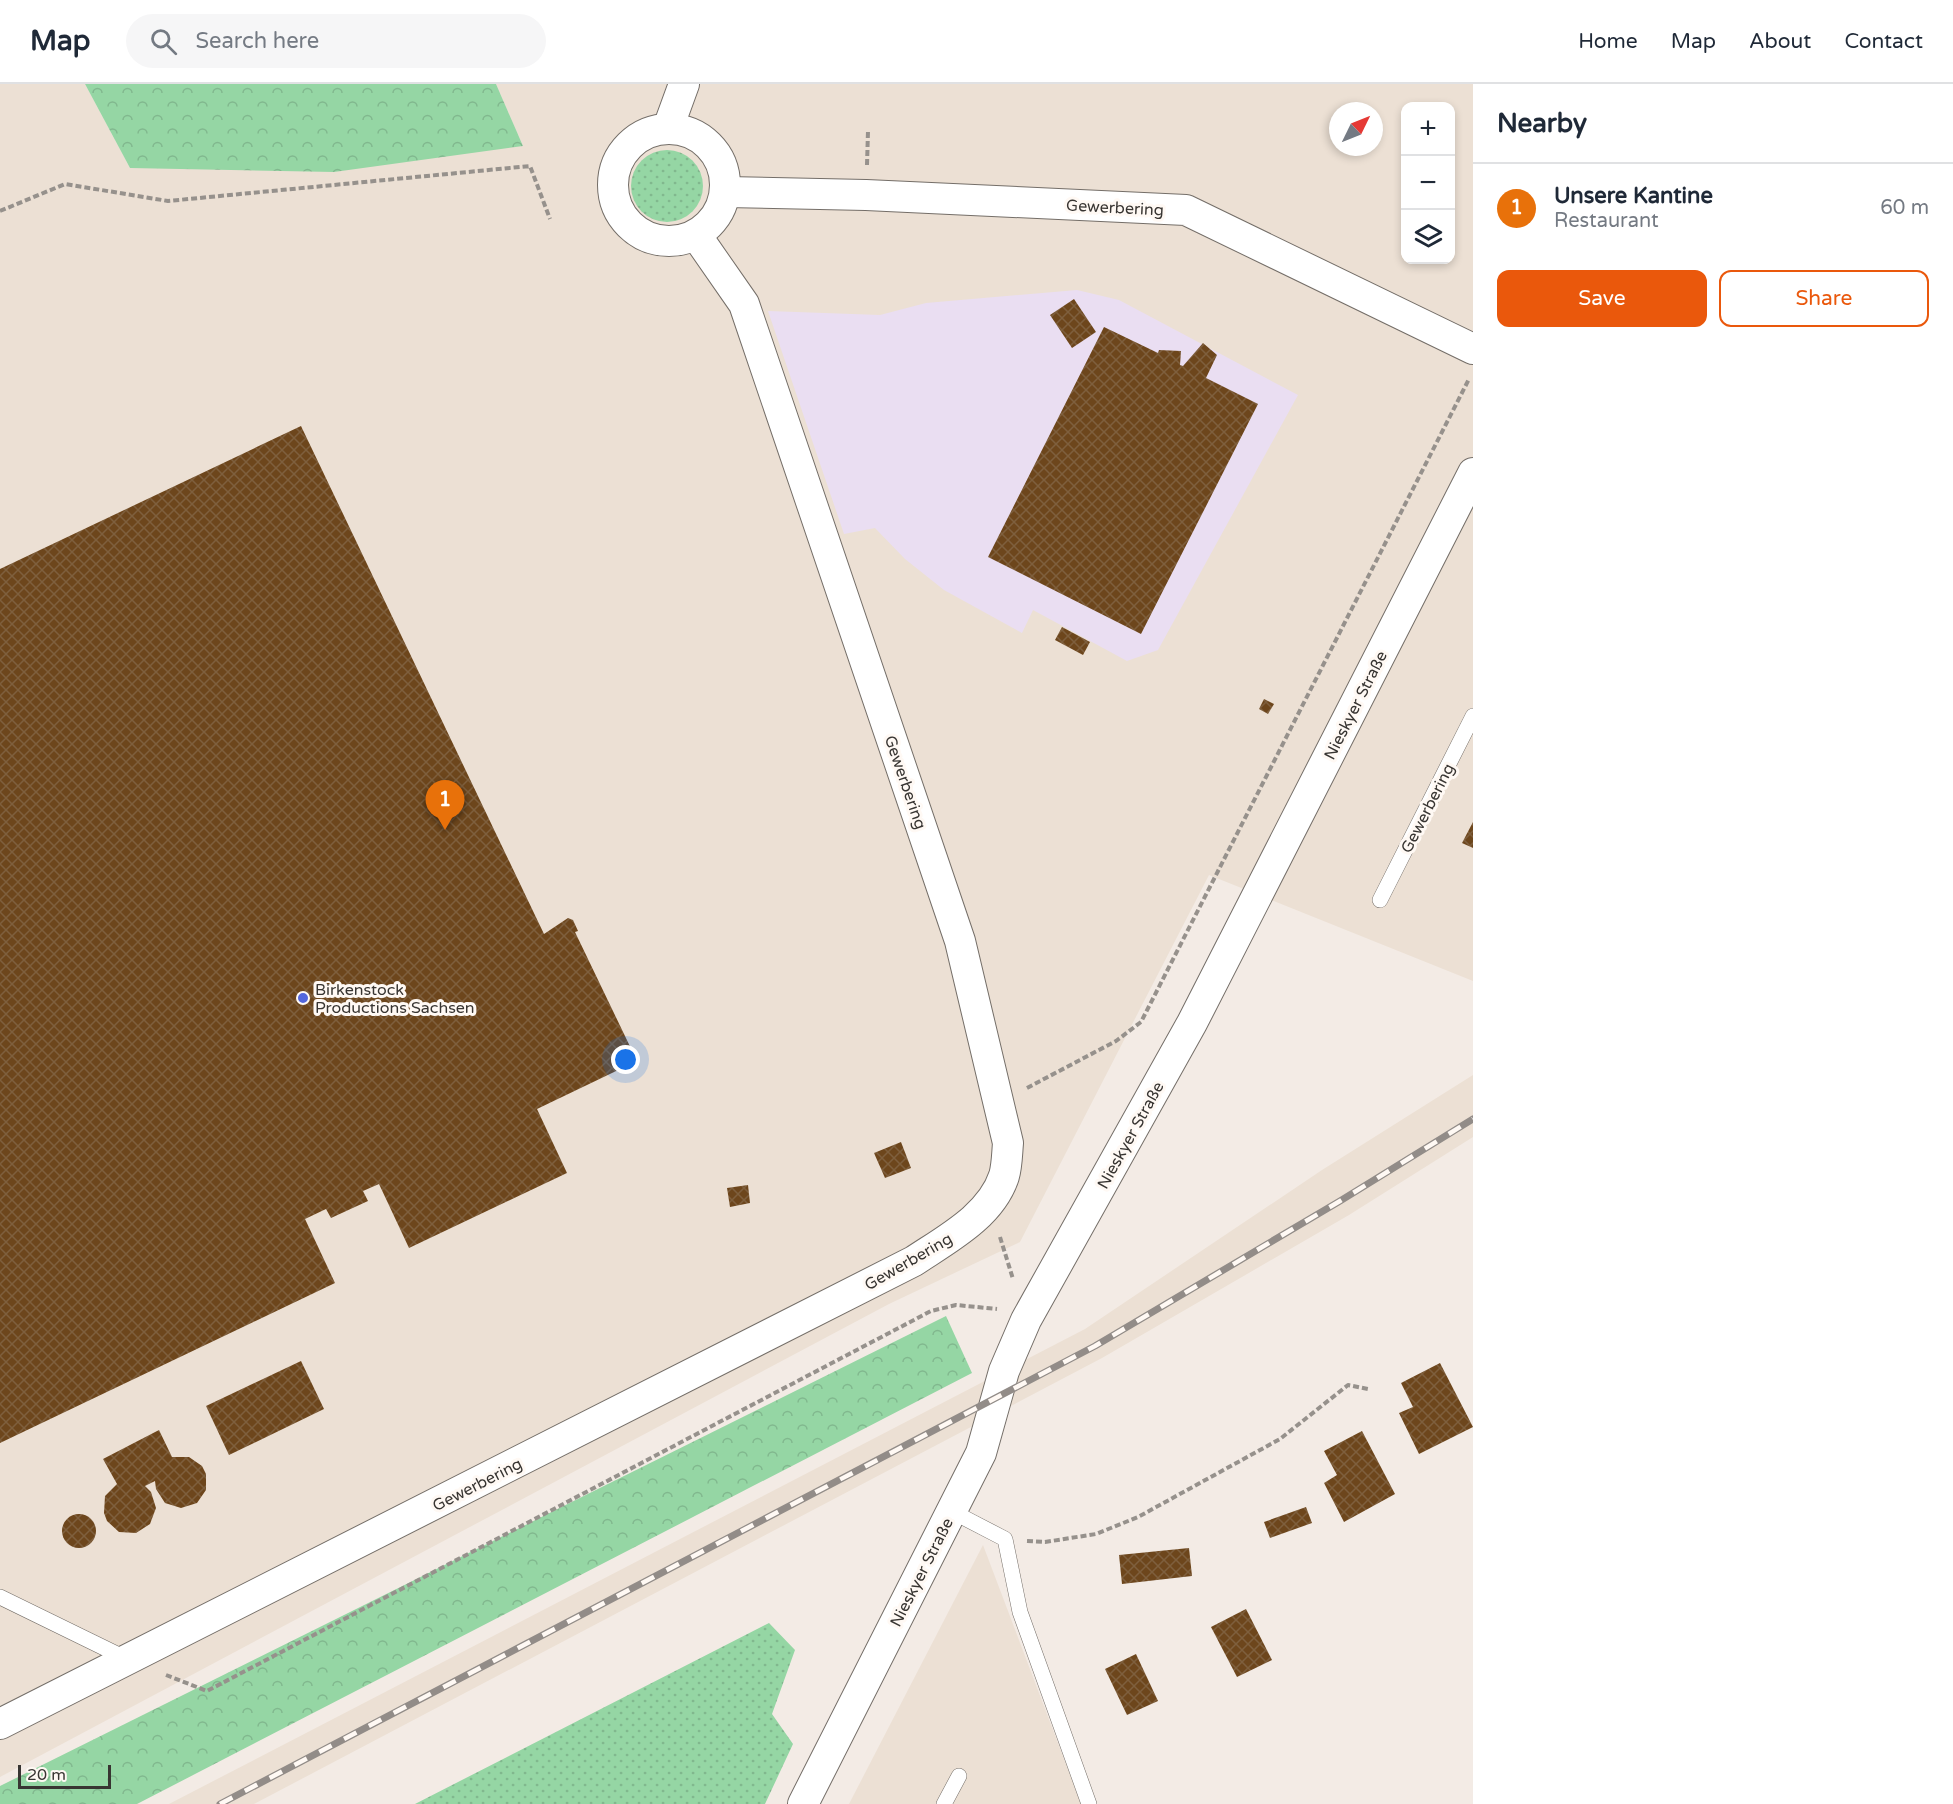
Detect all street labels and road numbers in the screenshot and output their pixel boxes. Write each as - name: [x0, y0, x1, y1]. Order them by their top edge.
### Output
- street label: Gewerbering: [1066, 195, 1164, 221]
- street label: Nieskyer Straße: [1320, 648, 1392, 763]
- street label: Gewerbering: [880, 733, 930, 832]
- street label: Gewerbering: [1397, 760, 1459, 857]
- street label: Nieskyer Straße: [1093, 1078, 1169, 1193]
- street label: Gewerbering: [861, 1229, 956, 1295]
- street label: Gewerbering: [429, 1454, 526, 1516]
- street label: Nieskyer Straße: [886, 1515, 958, 1630]

